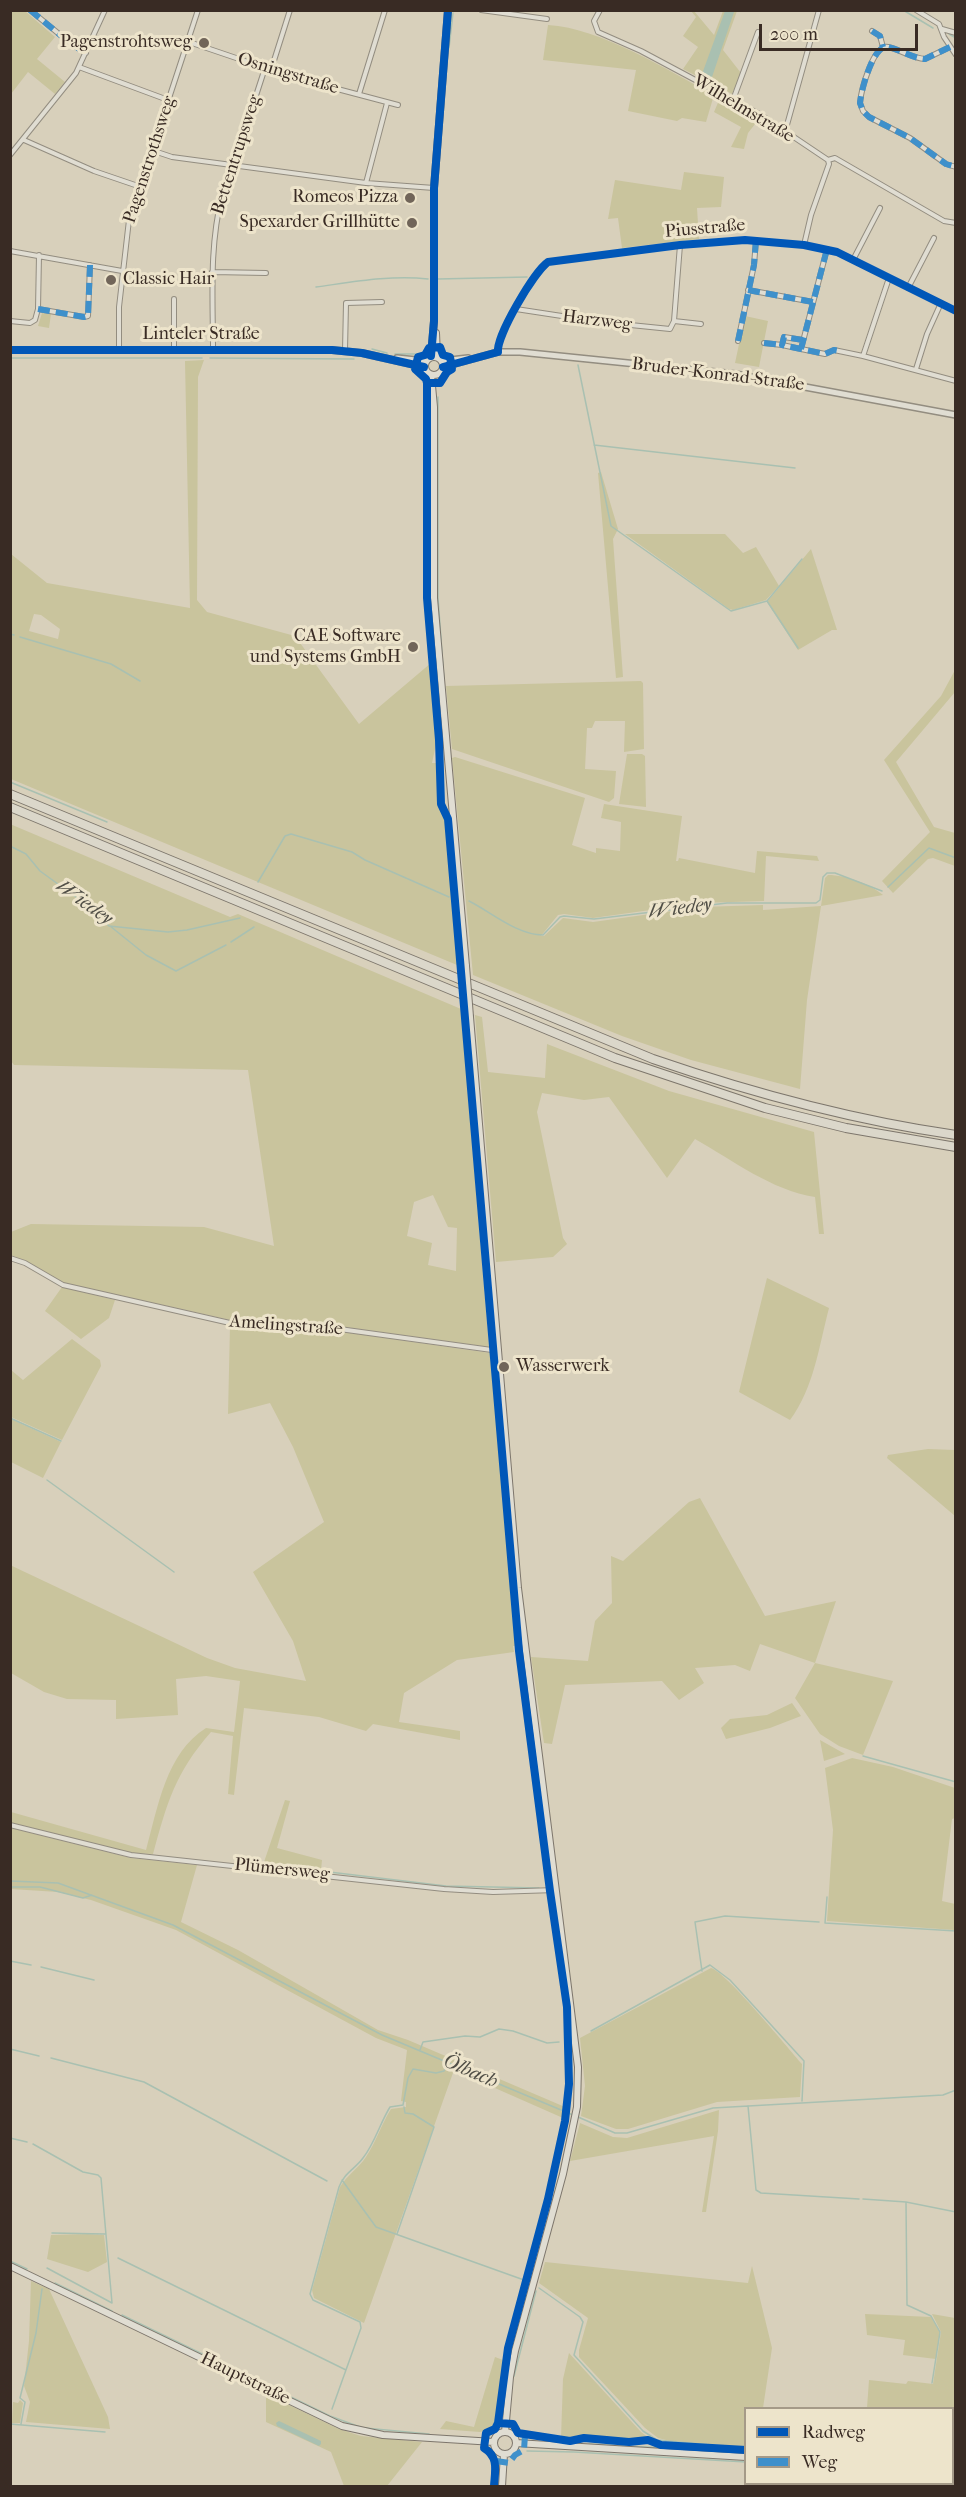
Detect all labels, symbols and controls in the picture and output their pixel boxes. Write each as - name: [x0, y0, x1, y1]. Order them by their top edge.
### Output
- scale bar: [762, 12, 921, 50]
- text: 200 m: [770, 24, 818, 45]
- place label: Pagenstrohtsweg: [60, 32, 192, 54]
- marker: Pagenstrohtsweg: [197, 36, 211, 50]
- street label: Osningstraße: [235, 48, 341, 100]
- street label: Wilhelmstraße: [688, 70, 798, 148]
- street label: Bettentrupsweg: [207, 92, 267, 218]
- street label: Pagenstrothsweg: [119, 94, 181, 226]
- place label: Romeos Pizza: [292, 187, 398, 209]
- marker: Romeos Pizza: [403, 191, 417, 205]
- place label: Spexarder Grillhütte: [239, 212, 400, 234]
- street label: Piusstraße: [664, 215, 746, 243]
- marker: Spexarder Grillhütte: [405, 216, 419, 230]
- place label: Classic Hair: [123, 269, 214, 291]
- marker: Classic Hair: [104, 273, 118, 287]
- street label: Harzweg: [561, 306, 633, 336]
- street label: Linteler Straße: [142, 324, 260, 346]
- street label: Bruder-Konrad-Straße: [630, 354, 806, 396]
- place label: CAE Software und Systems GmbH: [250, 626, 401, 668]
- marker: CAE Software und Systems GmbH: [406, 640, 420, 654]
- water label: Wiedey: [51, 875, 117, 931]
- water label: Wiedey: [647, 893, 713, 925]
- street label: Amelingstraße: [229, 1311, 343, 1341]
- place label: Wasserwerk: [516, 1356, 609, 1378]
- marker: Wasserwerk: [497, 1360, 511, 1374]
- street label: Plümersweg: [233, 1854, 331, 1886]
- water label: Ölbach: [439, 2050, 501, 2094]
- street label: Hauptstraße: [197, 2348, 293, 2410]
- legend: [744, 2407, 954, 2485]
- text: Radweg: [802, 2422, 865, 2443]
- text: Weg: [802, 2452, 837, 2473]

